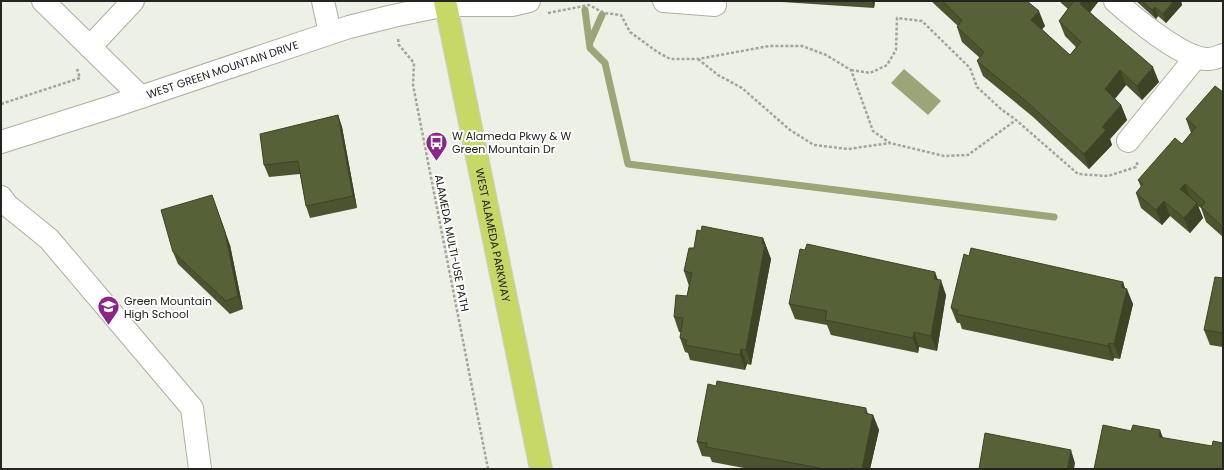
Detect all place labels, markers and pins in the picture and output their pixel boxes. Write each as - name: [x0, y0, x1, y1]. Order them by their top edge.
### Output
- place label: W Alameda Pkwy & W Green Mountain Dr: [452, 128, 571, 157]
- bus stop icon: W Alameda Pkwy & W Green Mountain Dr: [424, 129, 450, 162]
- place label: Green Mountain High School: [124, 293, 212, 322]
- school or university icon: Green Mountain High School: [96, 294, 122, 327]

